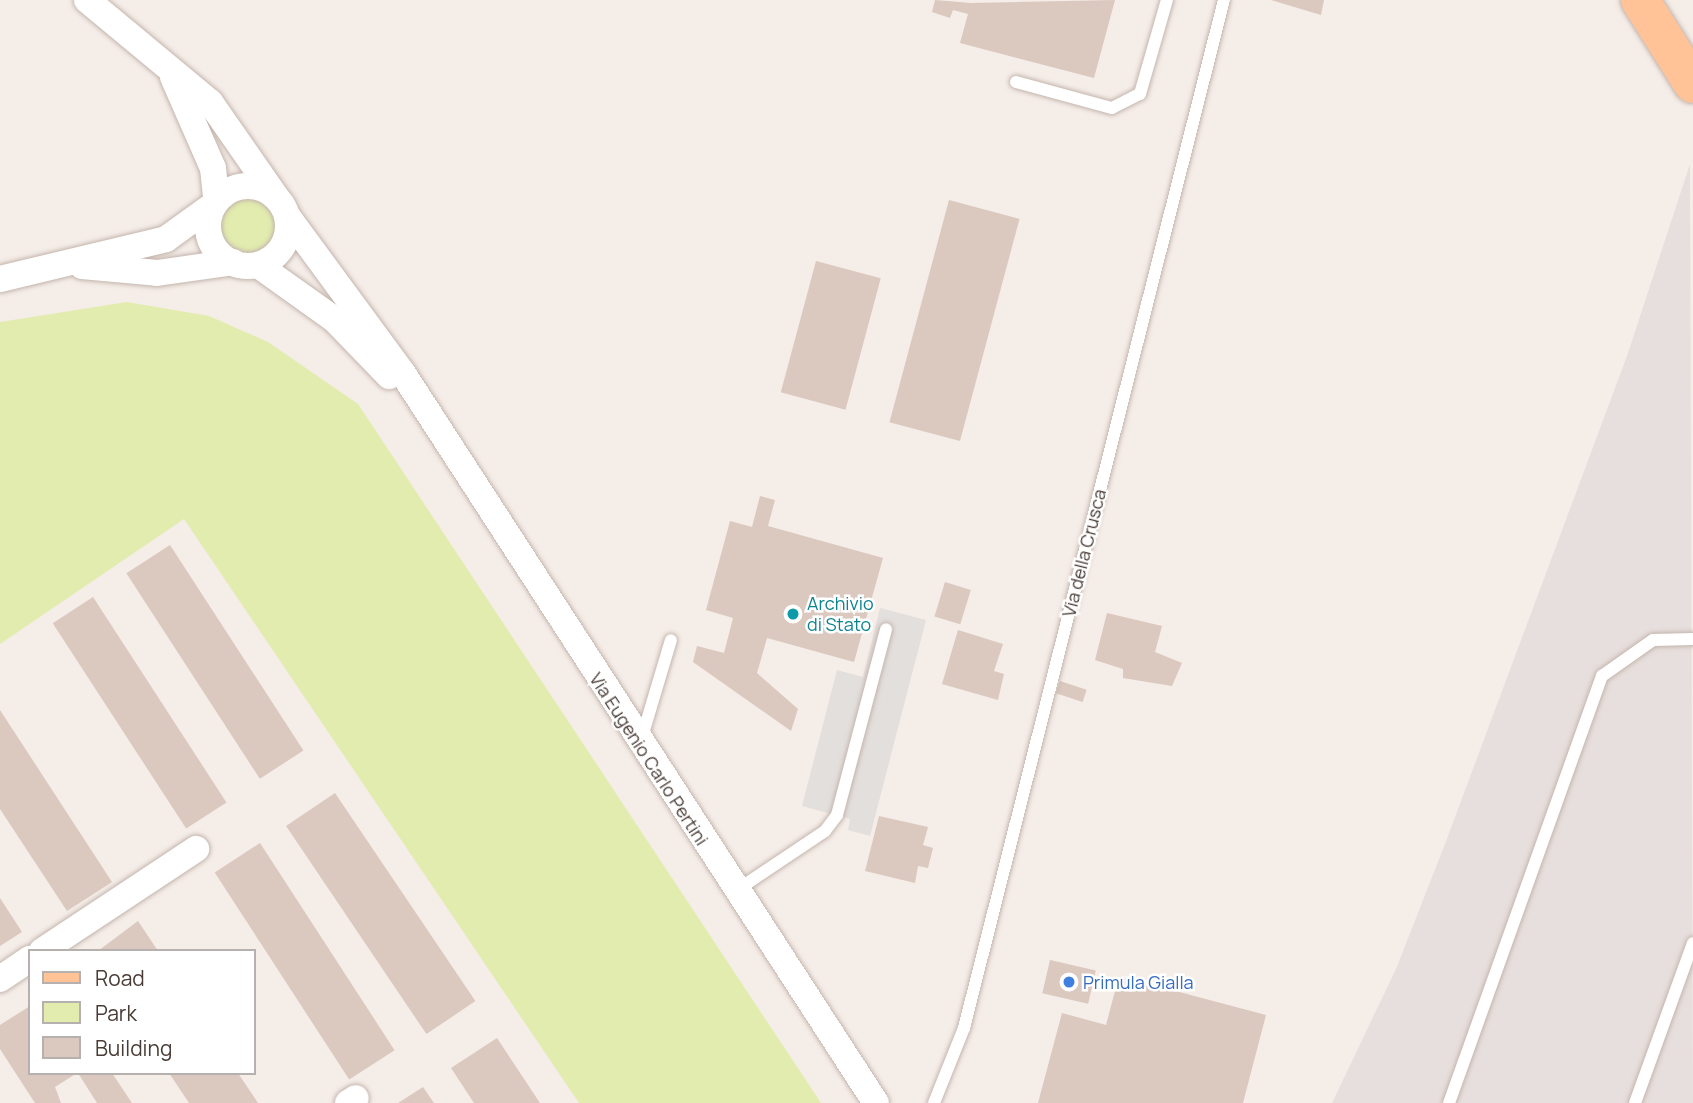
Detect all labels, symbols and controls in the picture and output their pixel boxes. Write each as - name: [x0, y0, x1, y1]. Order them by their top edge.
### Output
- street label: Via della Crusca: [1058, 487, 1110, 619]
- place label: Archivio di Stato: [807, 593, 874, 636]
- marker: Archivio di Stato: [785, 606, 801, 622]
- street label: Via Eugenio Carlo Pertini: [585, 669, 713, 849]
- legend: [28, 949, 256, 1075]
- text: Road: [95, 964, 145, 992]
- place label: Primula Gialla: [1083, 971, 1194, 993]
- marker: Primula Gialla: [1061, 974, 1077, 990]
- text: Park: [95, 999, 137, 1027]
- text: Building: [95, 1034, 172, 1062]

